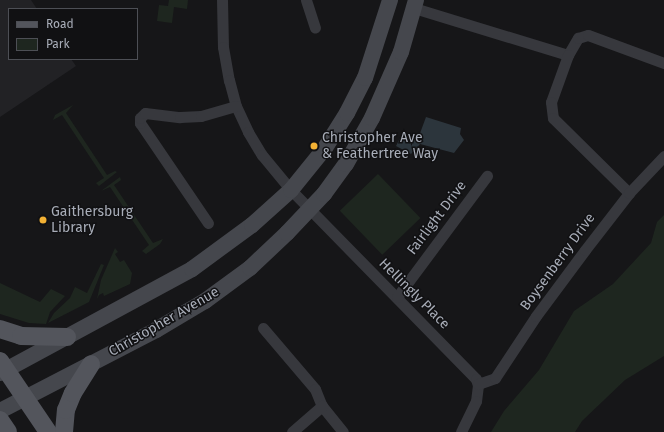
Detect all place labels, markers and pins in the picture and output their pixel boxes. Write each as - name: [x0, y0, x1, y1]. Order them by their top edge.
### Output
- place label: Christopher Ave & Feathertree Way: [322, 130, 438, 162]
- marker: Christopher Ave & Feathertree Way: [309, 141, 319, 151]
- place label: Gaithersburg Library: [51, 204, 133, 236]
- marker: Gaithersburg Library: [38, 215, 48, 225]

